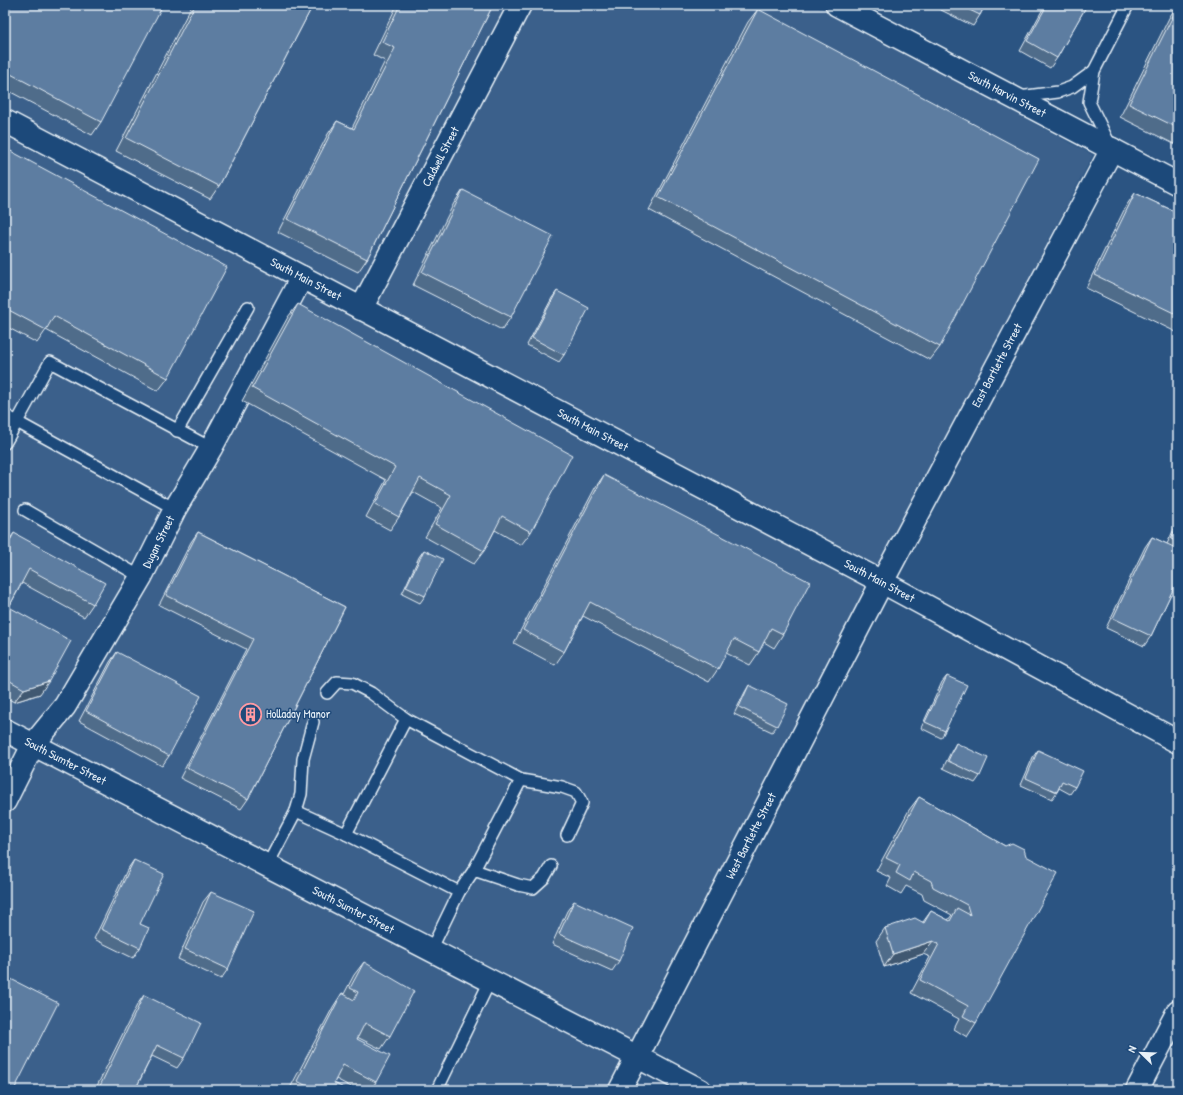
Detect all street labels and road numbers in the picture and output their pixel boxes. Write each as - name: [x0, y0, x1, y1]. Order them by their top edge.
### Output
- street label: South Harvin Street: [965, 66, 1050, 122]
- street label: Caldwell Street: [418, 123, 463, 189]
- street label: South Main Street: [268, 253, 345, 305]
- street label: East Bartlette Street: [967, 319, 1026, 410]
- street label: South Main Street: [555, 404, 632, 456]
- street label: Dugan Street: [138, 512, 179, 571]
- street label: South Main Street: [841, 555, 919, 607]
- street label: South Sumter Street: [22, 733, 110, 789]
- street label: West Bartlette Street: [721, 789, 780, 882]
- street label: South Sumter Street: [310, 881, 398, 938]

